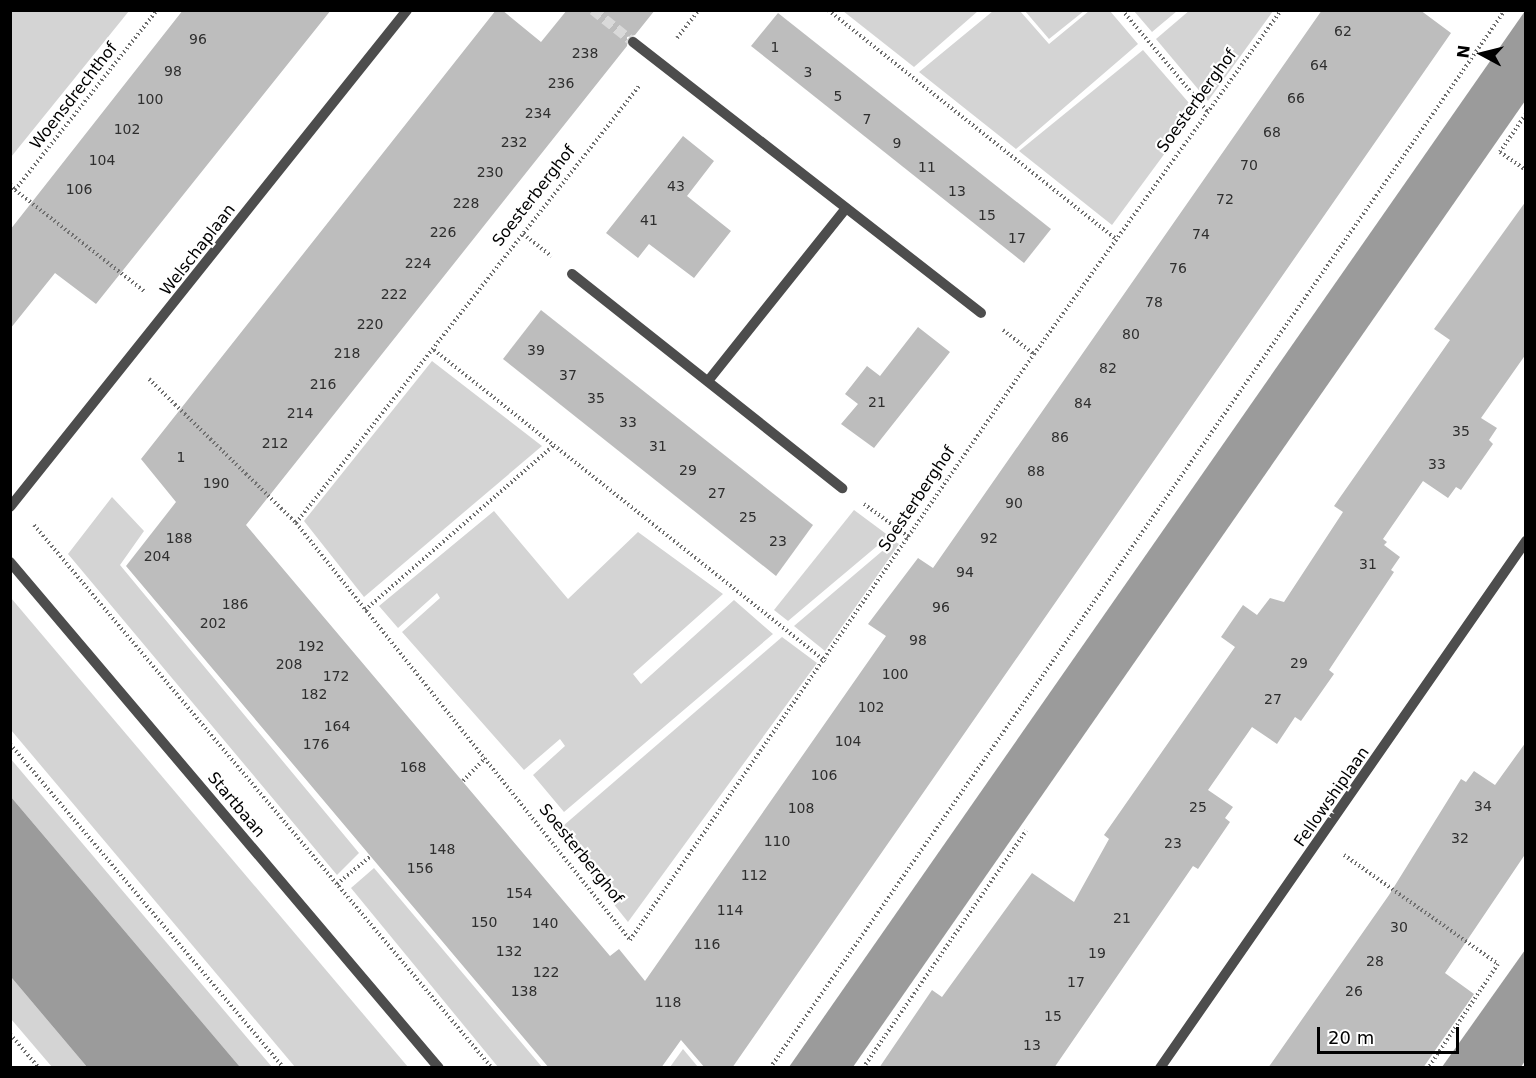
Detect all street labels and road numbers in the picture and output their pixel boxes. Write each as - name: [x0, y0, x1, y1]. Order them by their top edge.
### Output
- street label: Woensdrechthof: [26, 39, 122, 153]
- street label: Soesterberghof: [1153, 46, 1241, 156]
- street label: Soesterberghof: [489, 142, 579, 250]
- street label: Welschaplaan: [156, 201, 240, 299]
- street label: Soesterberghof: [875, 443, 959, 555]
- street label: Fellowshiplaan: [1291, 743, 1373, 851]
- street label: Startbaan: [203, 769, 269, 841]
- street label: Soesterberghof: [535, 800, 627, 908]

